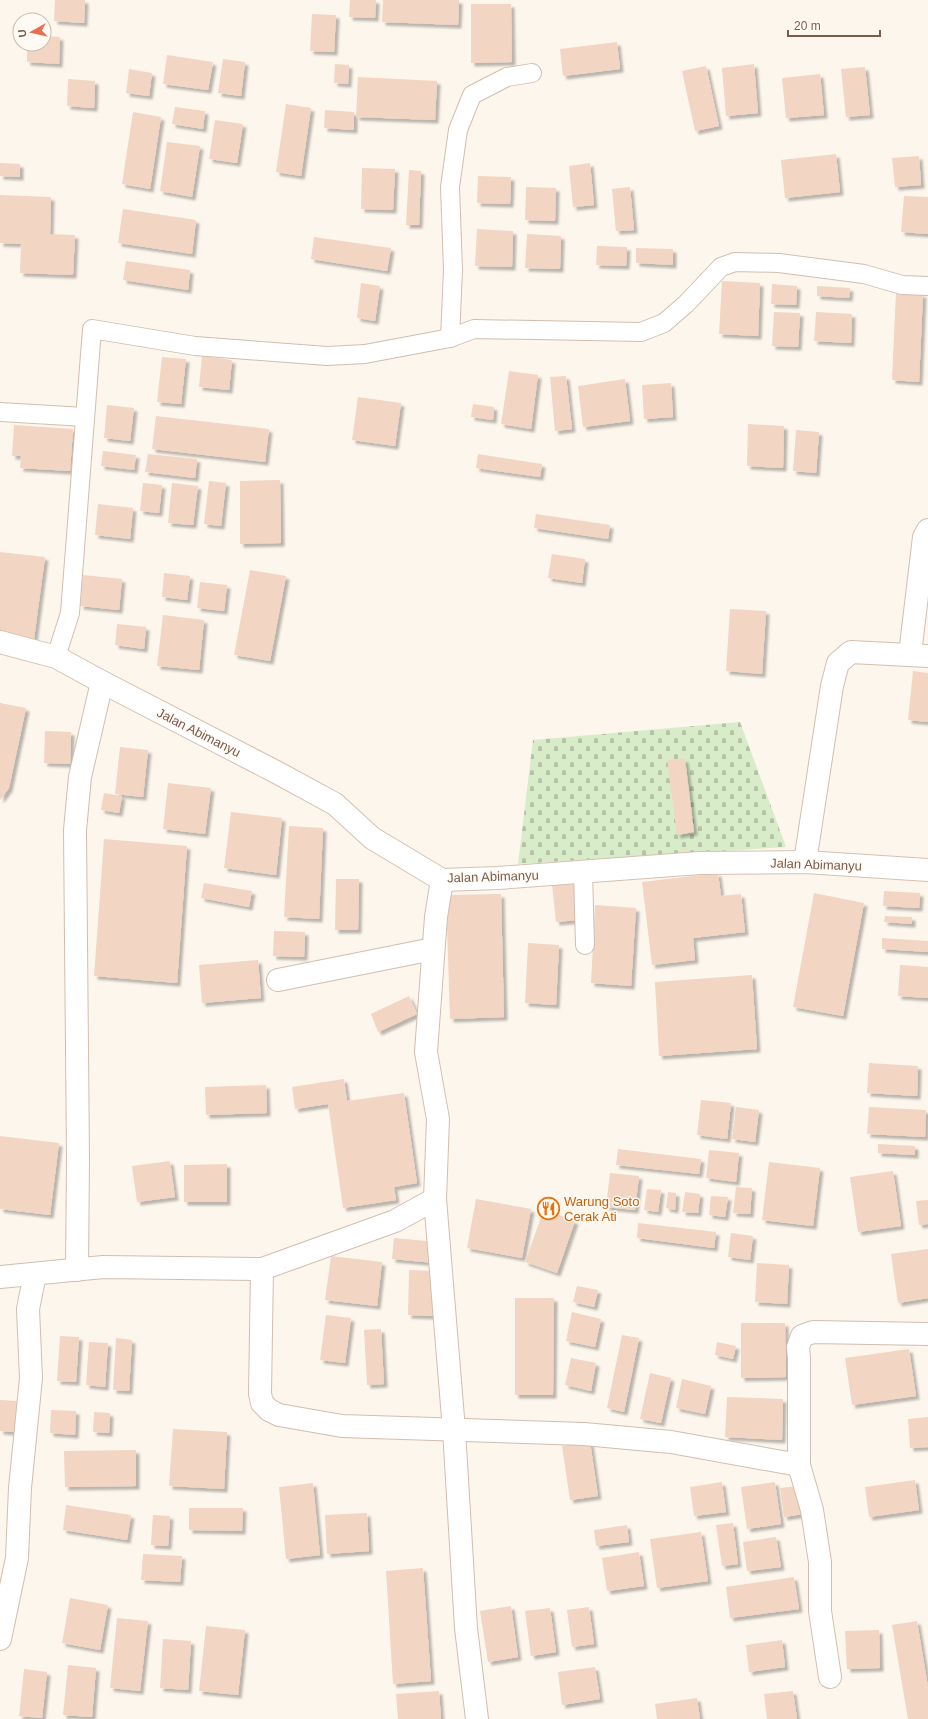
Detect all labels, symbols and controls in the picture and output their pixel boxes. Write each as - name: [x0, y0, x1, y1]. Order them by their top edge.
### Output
- north arrow: [12, 12, 52, 52]
- scale bar: [788, 12, 880, 38]
- text: 20 m: [794, 19, 821, 33]
- text: U: [16, 29, 29, 38]
- street label: Jalan Abimanyu: [154, 705, 243, 760]
- street label: Jalan Abimanyu: [770, 855, 862, 874]
- street label: Jalan Abimanyu: [447, 867, 539, 886]
- place label: Warung Soto Cerak Ati: [564, 1194, 639, 1224]
- restaurant icon: Warung Soto Cerak Ati: [536, 1195, 562, 1221]

